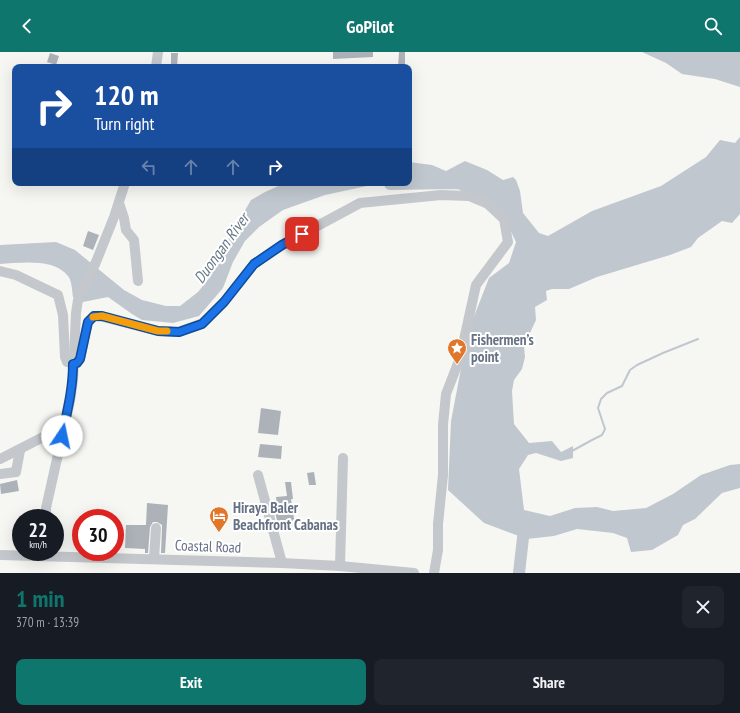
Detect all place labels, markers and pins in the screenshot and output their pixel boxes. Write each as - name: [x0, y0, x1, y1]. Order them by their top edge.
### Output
- pin: [285, 217, 319, 251]
- place label: Fishermen’s point: [471, 330, 534, 366]
- place icon: Fishermen’s point: [446, 337, 468, 365]
- place label: Hiraya Baler Beachfront Cabanas: [233, 498, 338, 534]
- hotel icon: Hiraya Baler Beachfront Cabanas: [208, 505, 230, 533]

